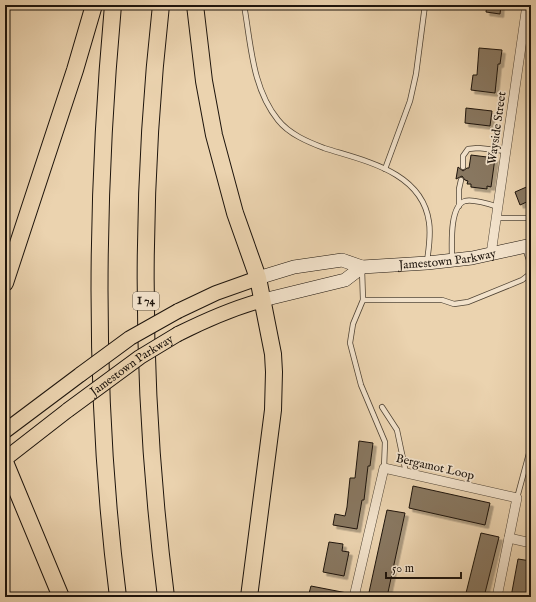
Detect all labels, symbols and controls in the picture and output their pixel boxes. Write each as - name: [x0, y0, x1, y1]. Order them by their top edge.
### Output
- street label: Wayside Street: [484, 91, 510, 165]
- street label: Jamestown Parkway: [396, 245, 497, 273]
- road number: I 74: [133, 292, 159, 310]
- street label: Jamestown Parkway: [85, 331, 176, 401]
- street label: Bergamot Loop: [394, 451, 476, 484]
- scale bar: [386, 554, 461, 580]
- text: 50 m: [392, 561, 414, 576]

